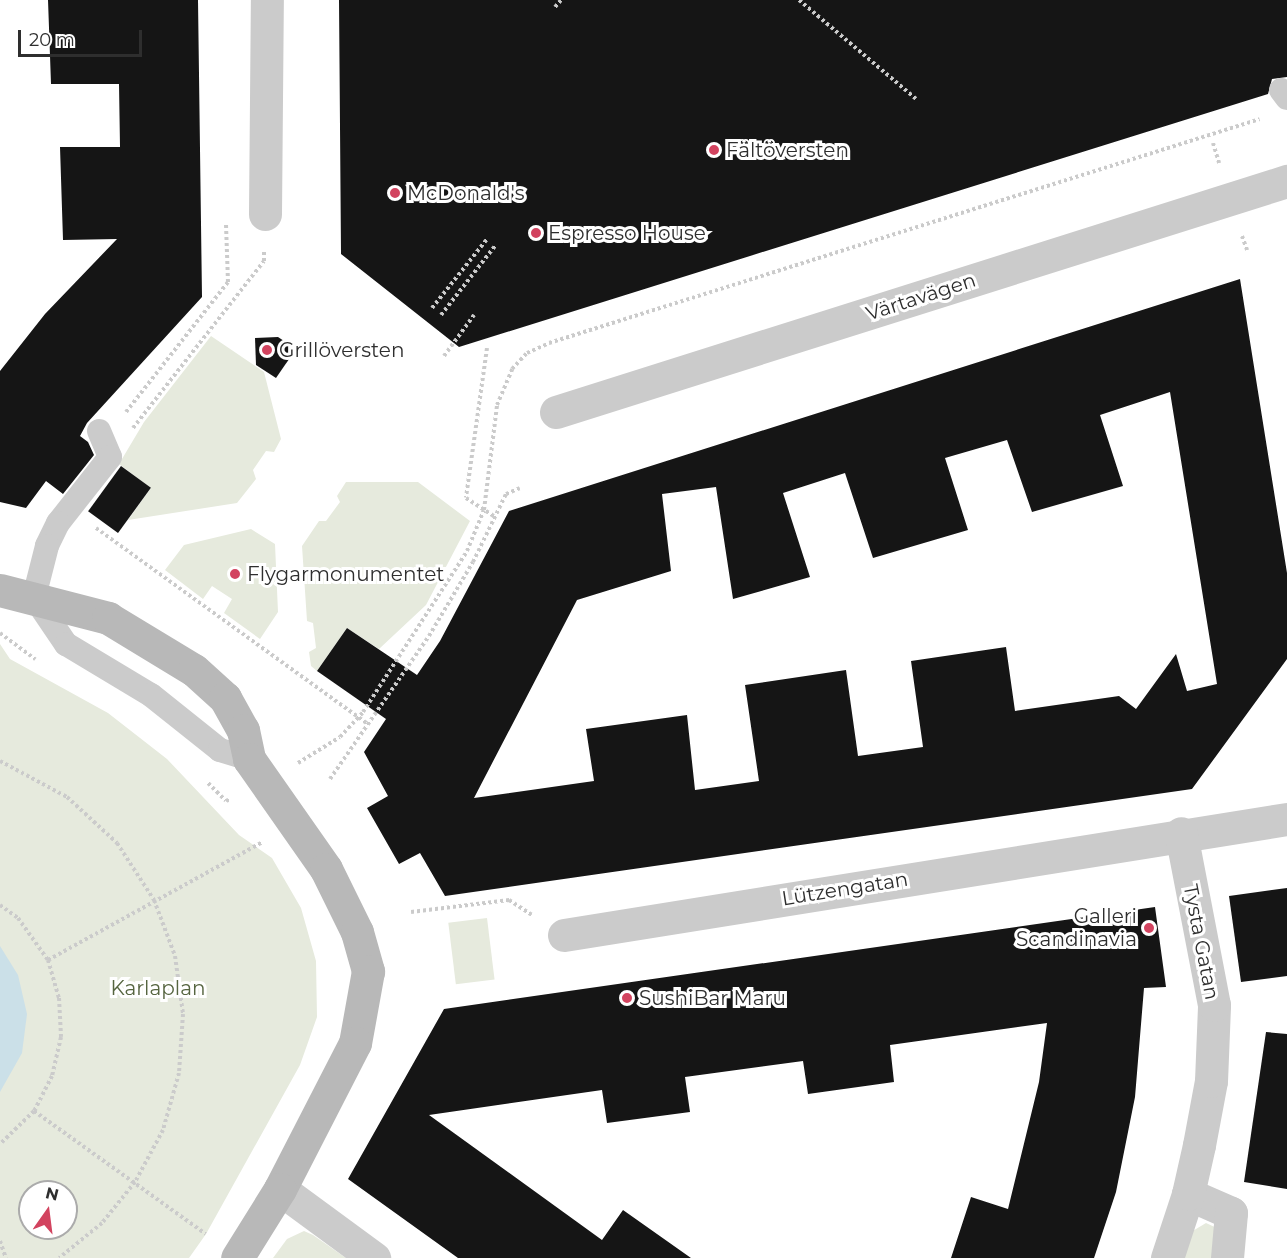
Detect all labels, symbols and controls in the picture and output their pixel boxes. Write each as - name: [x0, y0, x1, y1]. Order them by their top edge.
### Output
- scale bar: [21, 18, 146, 56]
- text: 20 m: [29, 29, 75, 51]
- place label: Fältöversten: [726, 138, 849, 162]
- marker: Fältöversten: [707, 143, 721, 157]
- place label: McDonald's: [407, 181, 524, 205]
- marker: McDonald's: [388, 186, 402, 200]
- place label: Espresso House: [548, 221, 706, 245]
- marker: Espresso House: [529, 226, 543, 240]
- street label: Värtavägen: [863, 268, 979, 326]
- place label: Grillöversten: [279, 338, 404, 362]
- marker: Grillöversten: [260, 343, 274, 357]
- place label: Flygarmonumentet: [247, 562, 444, 586]
- marker: Flygarmonumentet: [228, 567, 242, 581]
- street label: Lützengatan: [780, 867, 910, 911]
- street label: Tysta Gatan: [1178, 882, 1224, 1002]
- place label: Galleri Scandinavia: [1016, 904, 1137, 951]
- marker: Galleri Scandinavia: [1142, 921, 1156, 935]
- park label: Karlaplan: [110, 976, 206, 1000]
- place label: SushiBar Maru: [639, 986, 786, 1010]
- marker: SushiBar Maru: [620, 991, 634, 1005]
- north arrow: [18, 1180, 78, 1240]
- text: N: [43, 1183, 61, 1205]

